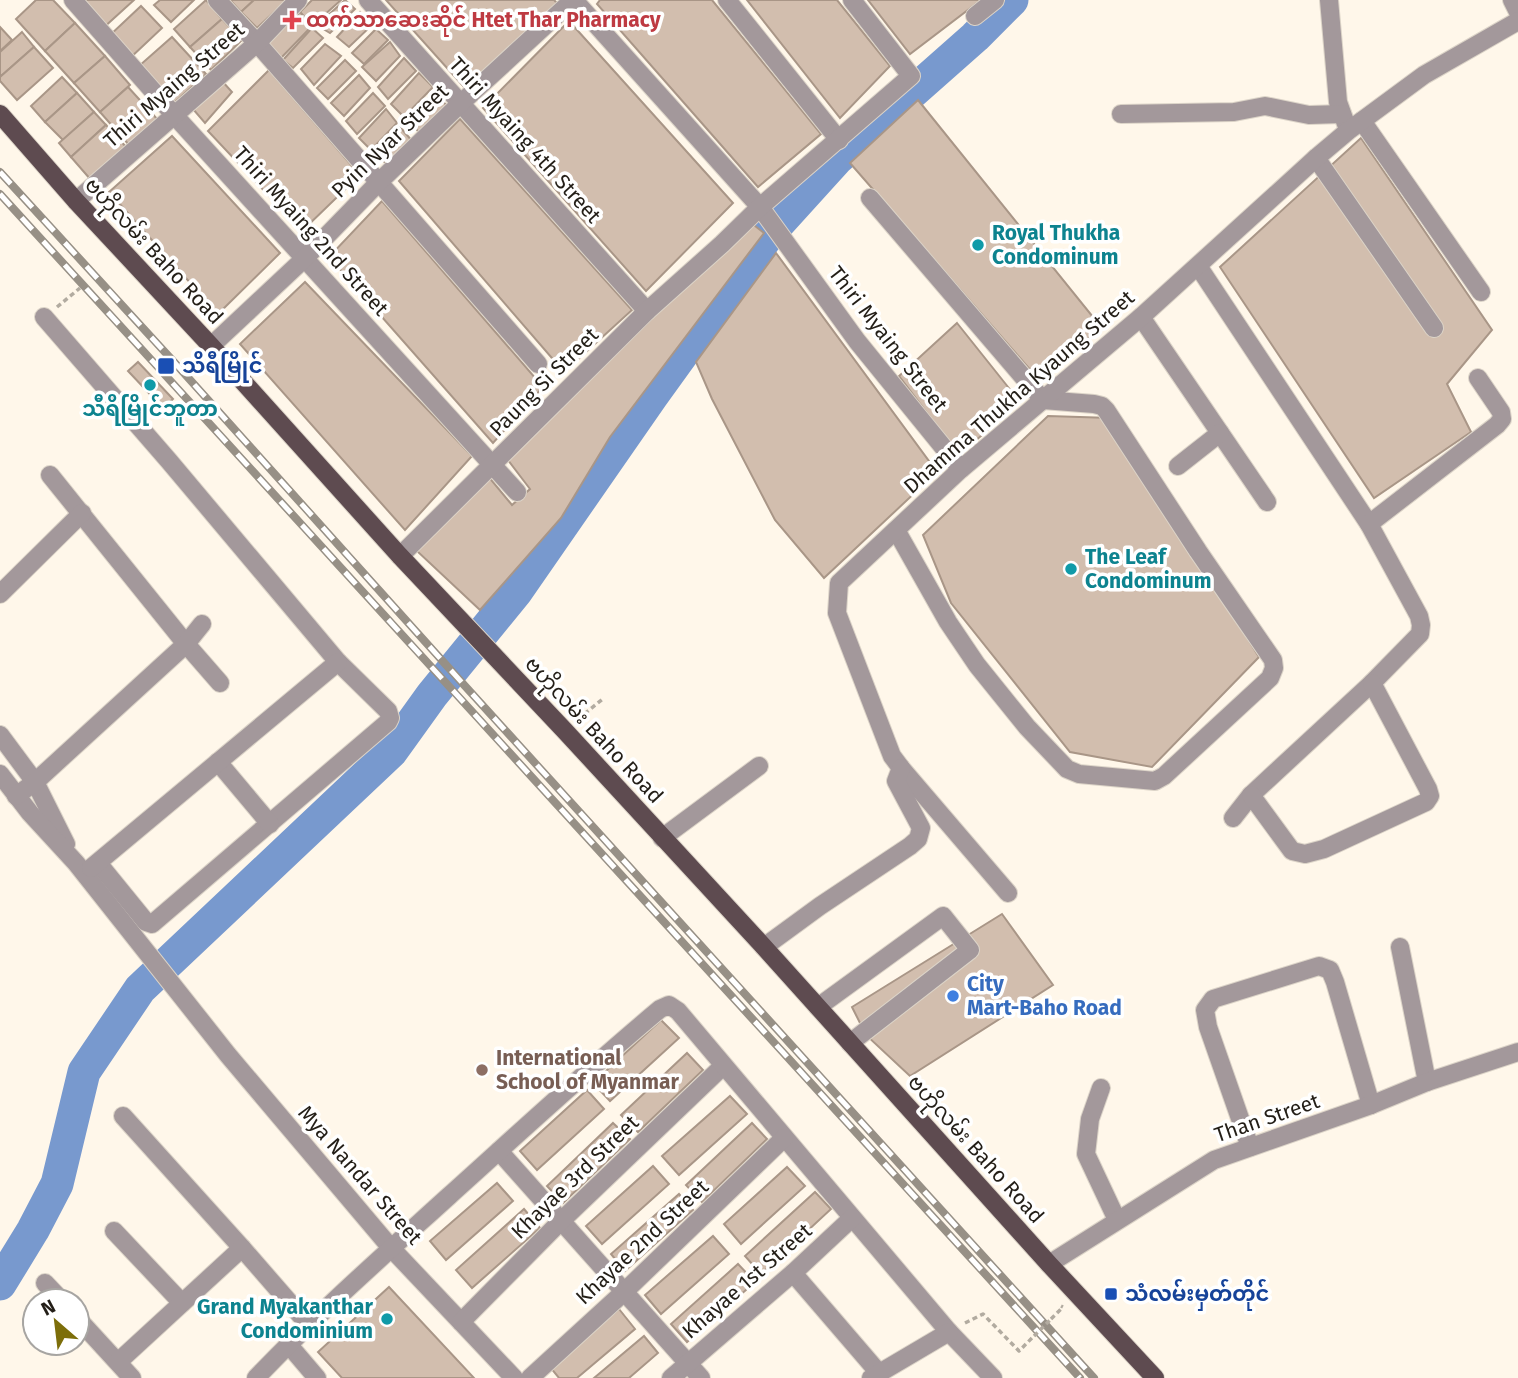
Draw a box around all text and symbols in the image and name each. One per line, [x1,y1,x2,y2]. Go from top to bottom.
place label: ထက်သာဆေးဆိုင် Htet Thar Pharmacy [306,4,661,37]
marker: ထက်သာဆေးဆိုင် Htet Thar Pharmacy [284,12,300,28]
street label: Thiri Myaing Street [98,16,250,153]
street label: Thiri Myaing 4th Street [443,52,607,229]
street label: Pyin Nyar Street [326,78,454,203]
street label: Thiri Myaing 2nd Street [228,141,394,321]
street label: ဗဟိုလမ်း Baho Road [76,170,231,333]
place label: Royal Thukha Condominum [992,220,1120,270]
marker: Royal Thukha Condominum [970,237,986,253]
street label: Thiri Myaing Street [823,261,953,418]
street label: Dhamma Thukha Kyaung Street [898,284,1140,499]
street label: Paung Si Street [484,322,604,442]
place label: သိရီမြိုင် [182,350,263,383]
marker: သိရီမြိုင် [156,356,176,376]
marker: သီရိမြိုင်ဘူတာ [142,377,158,393]
place label: သီရိမြိုင်ဘူတာ [82,393,218,426]
place label: The Leaf Condominum [1085,544,1211,594]
marker: The Leaf Condominum [1063,561,1079,577]
street label: ဗဟိုလမ်း Baho Road [516,649,671,812]
place label: City Mart-Baho Road [967,971,1122,1021]
marker: City Mart-Baho Road [945,988,961,1004]
place label: International School of Myanmar [496,1045,679,1095]
marker: International School of Myanmar [474,1062,490,1078]
street label: ဗဟိုလမ်း Baho Road [899,1067,1052,1231]
street label: Than Street [1211,1088,1323,1148]
street label: Mya Nandar Street [292,1100,428,1250]
street label: Khayae 3rd Street [506,1109,644,1244]
street label: Khayae 2nd Street [570,1174,714,1310]
street label: Khayae 1st Street [677,1217,817,1344]
place label: သံလမ်းမှတ်တိုင် [1125,1278,1269,1311]
marker: သံလမ်းမှတ်တိုင် [1103,1286,1119,1302]
north arrow [21,1287,91,1357]
text: N [37,1294,59,1321]
place label: Grand Myakanthar Condominium [197,1294,374,1344]
marker: Grand Myakanthar Condominium [379,1311,395,1327]

